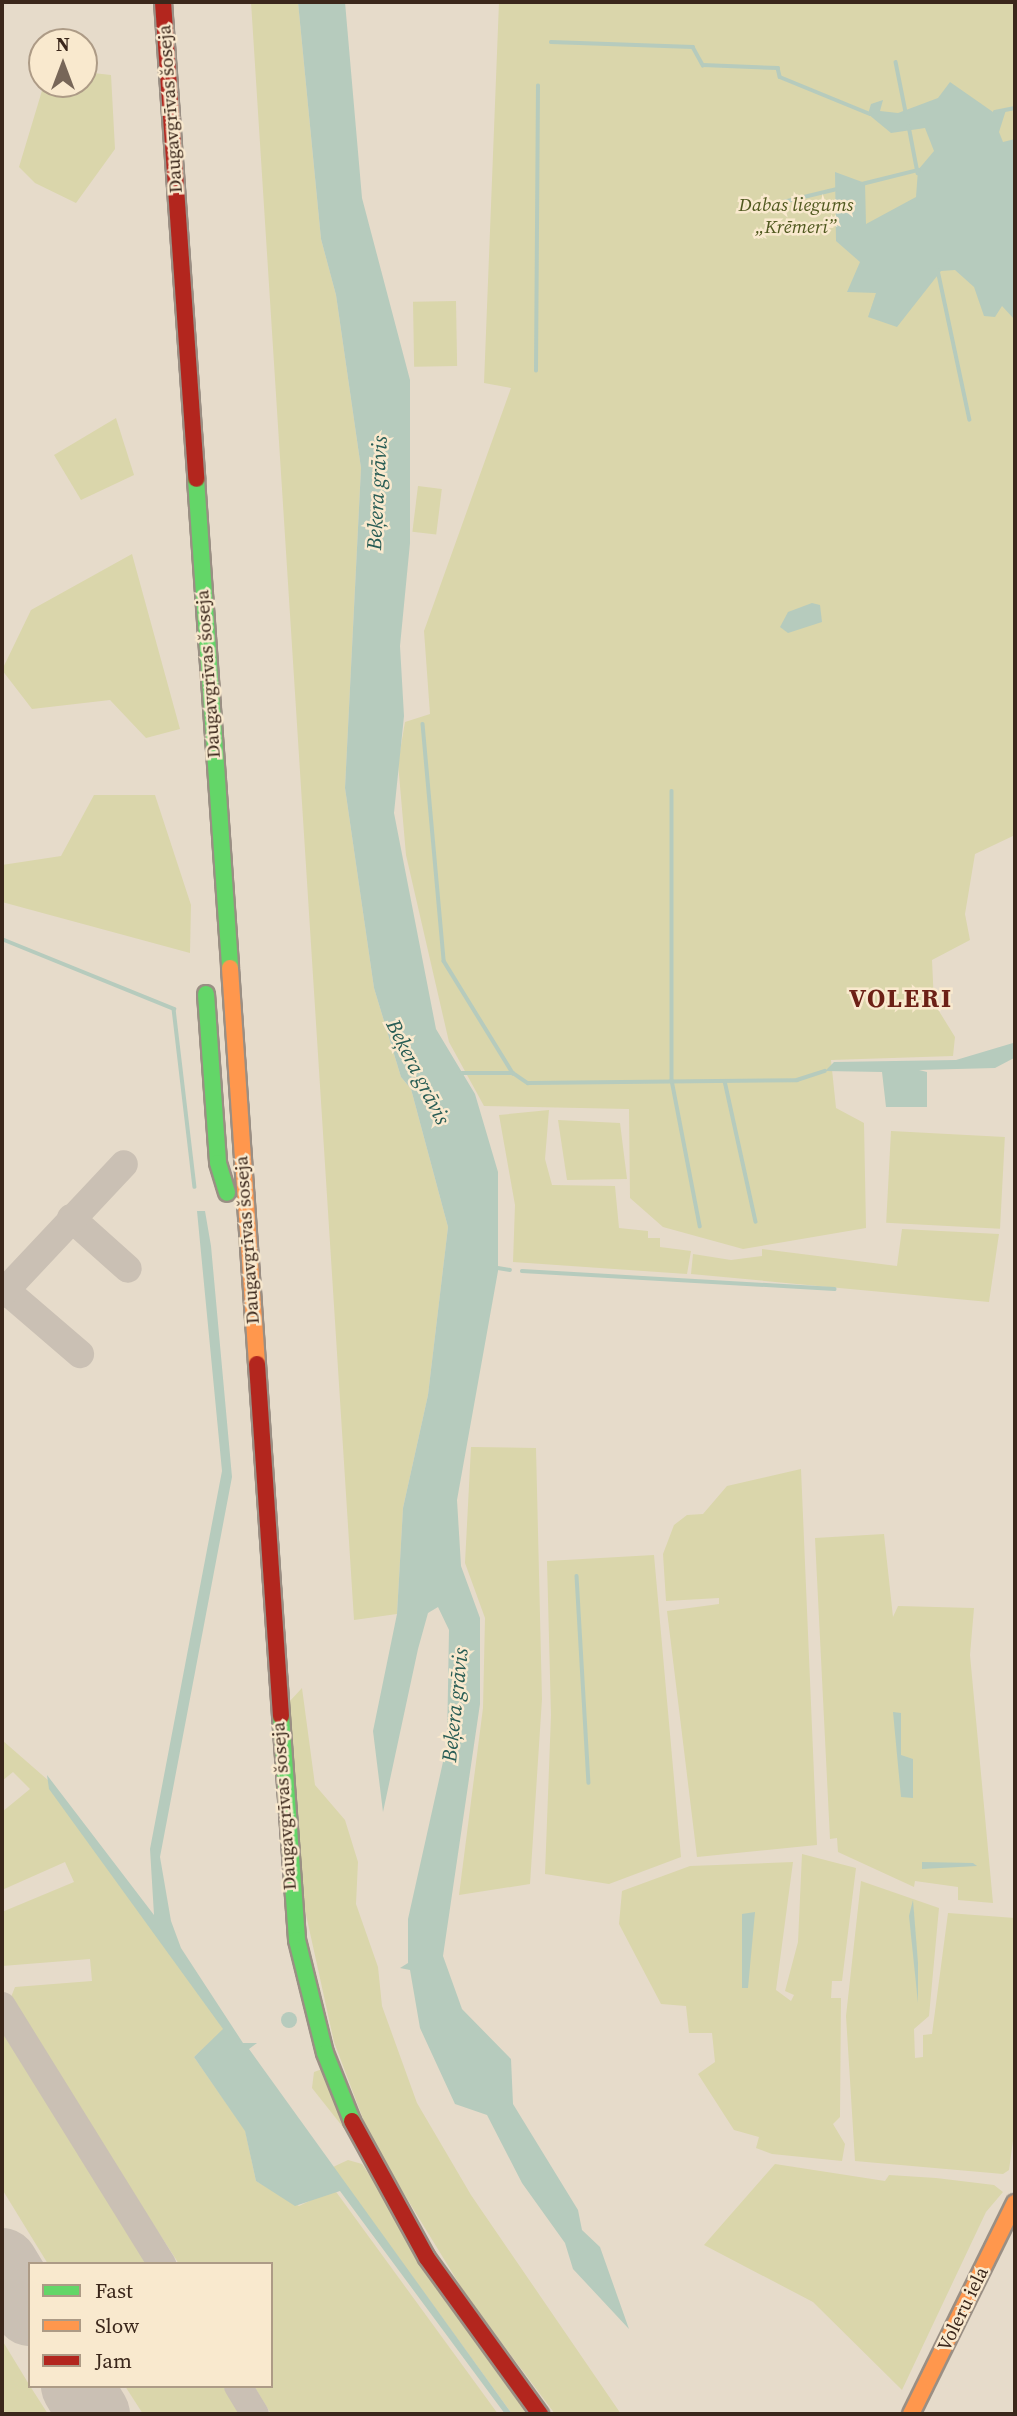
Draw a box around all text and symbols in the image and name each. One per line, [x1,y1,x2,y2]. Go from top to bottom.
street label: Daugavgrīvas šoseja [153,24,187,194]
north arrow [28,28,98,98]
text: N [56,31,70,57]
park label: Dabas liegums „Krēmeri” [739,194,853,238]
water label: Beķera grāvis [361,435,393,551]
street label: Daugavgrīvas šoseja [191,589,225,759]
district label: VOLERI [850,983,952,1015]
water label: Beķera grāvis [381,1015,455,1129]
street label: Daugavgrīvas šoseja [230,1155,264,1325]
water label: Beķera grāvis [436,1647,474,1763]
street label: Daugavgrīvas šoseja [267,1721,301,1891]
legend [28,2262,273,2388]
street label: Voleru iela [933,2263,993,2355]
text: Fast [95,2276,133,2305]
text: Slow [95,2311,139,2340]
text: Jam [95,2346,132,2375]

